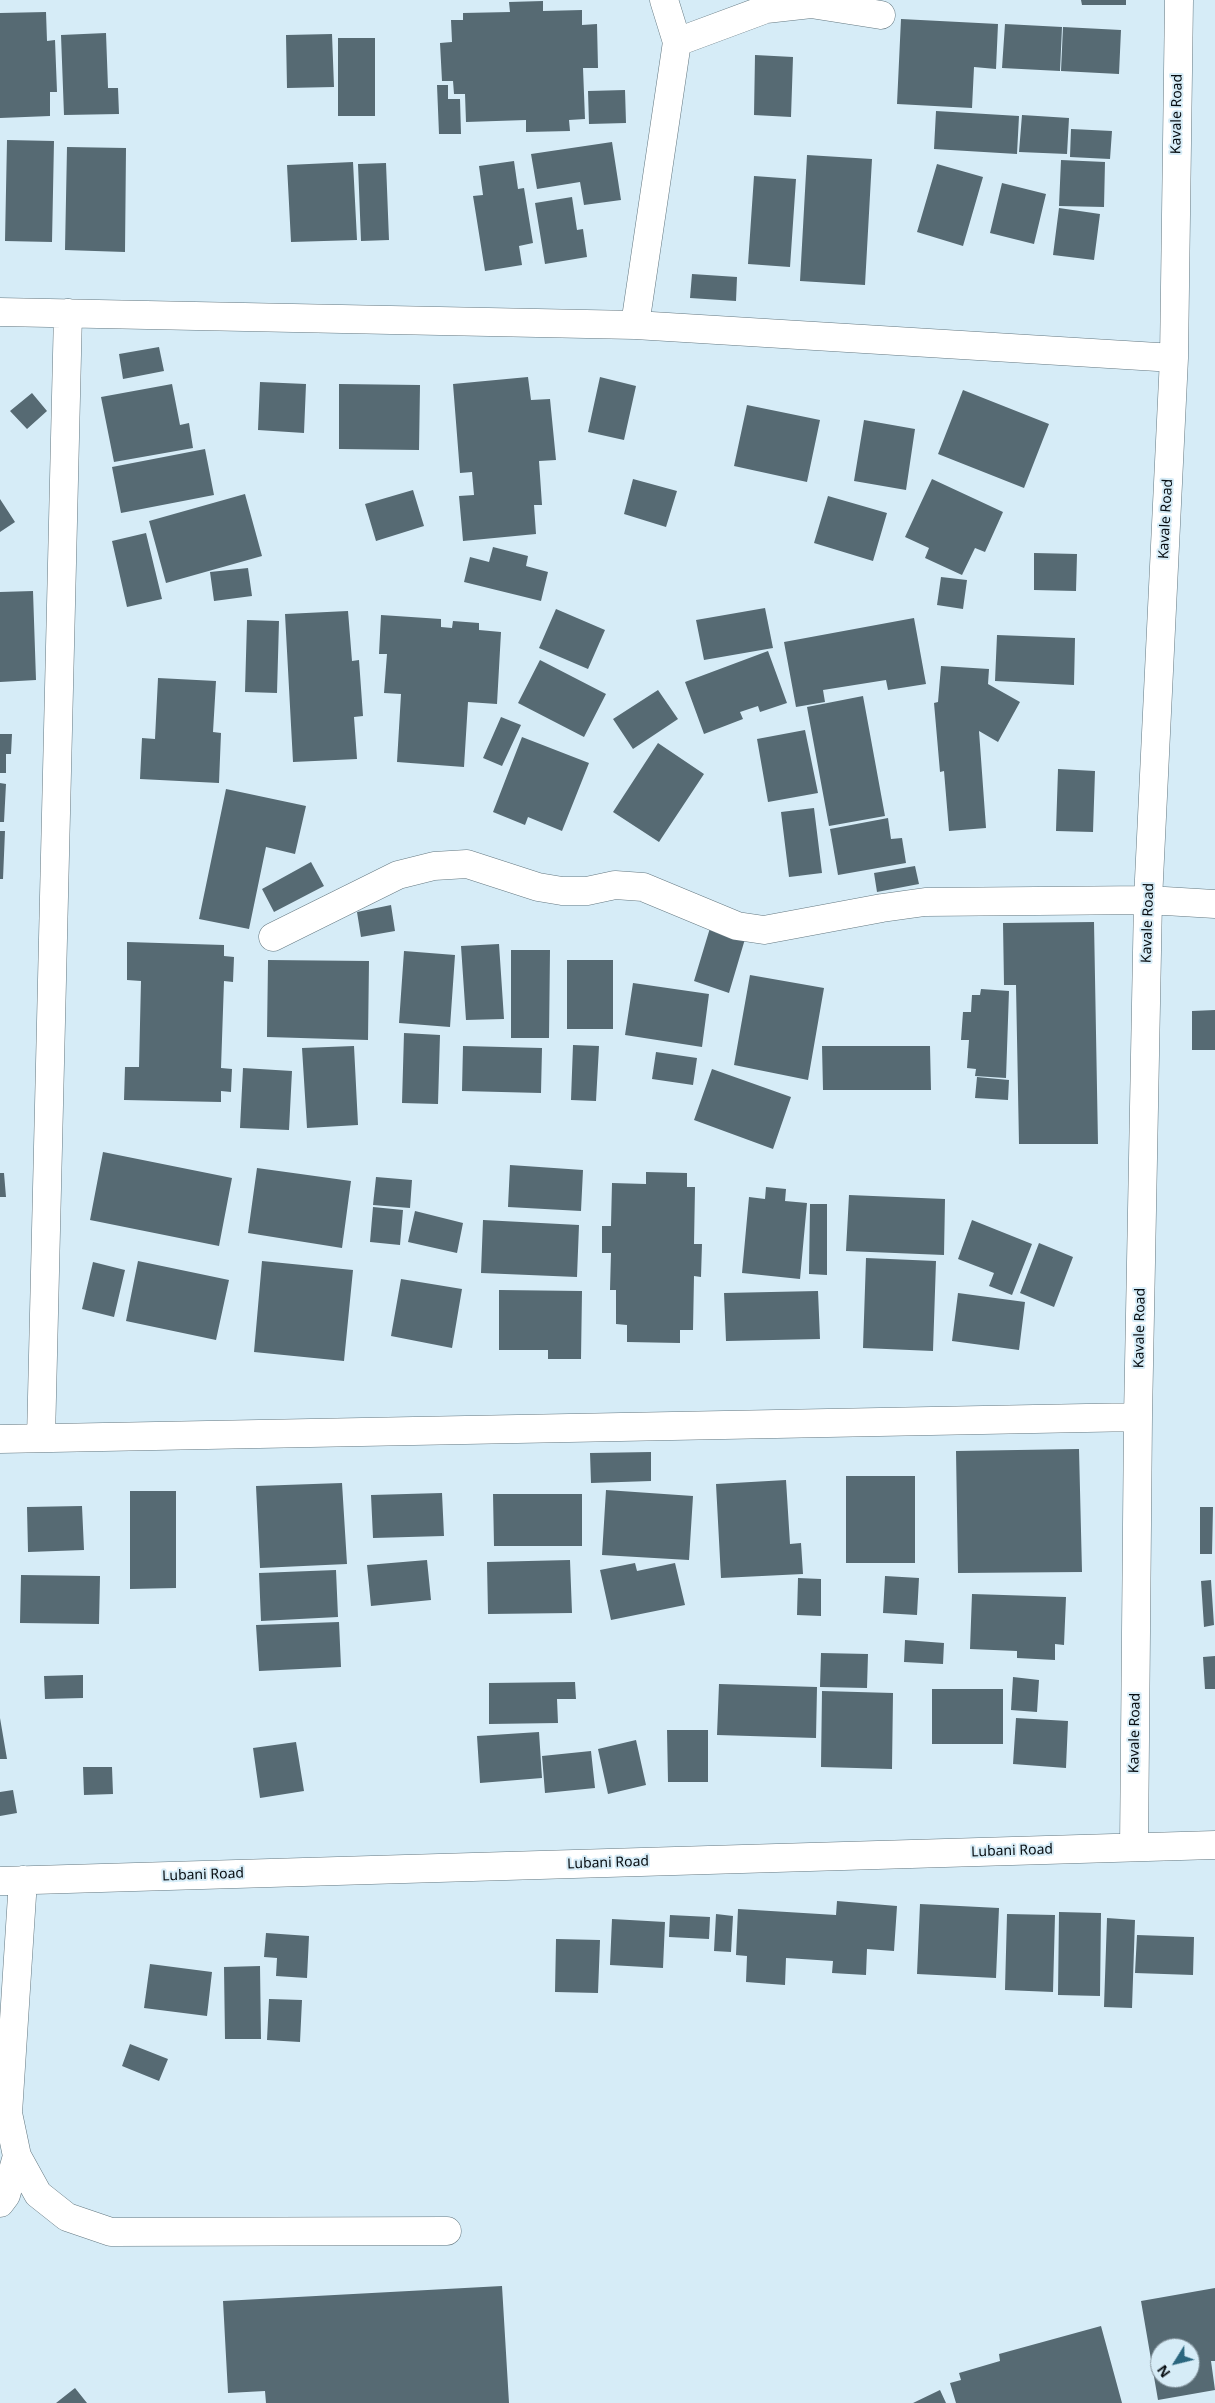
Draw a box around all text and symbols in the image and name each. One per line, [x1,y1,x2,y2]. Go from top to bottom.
street label: Kavale Road [1168,74,1186,154]
street label: Kavale Road [1156,478,1176,560]
street label: Kavale Road [1138,883,1158,963]
street label: Kavale Road [1131,1288,1149,1368]
street label: Kavale Road [1126,1693,1144,1773]
street label: Lubani Road [971,1841,1053,1861]
street label: Lubani Road [567,1853,649,1873]
street label: Lubani Road [162,1865,244,1885]
north arrow [1150,2338,1200,2388]
text: N [1152,2361,1174,2382]

